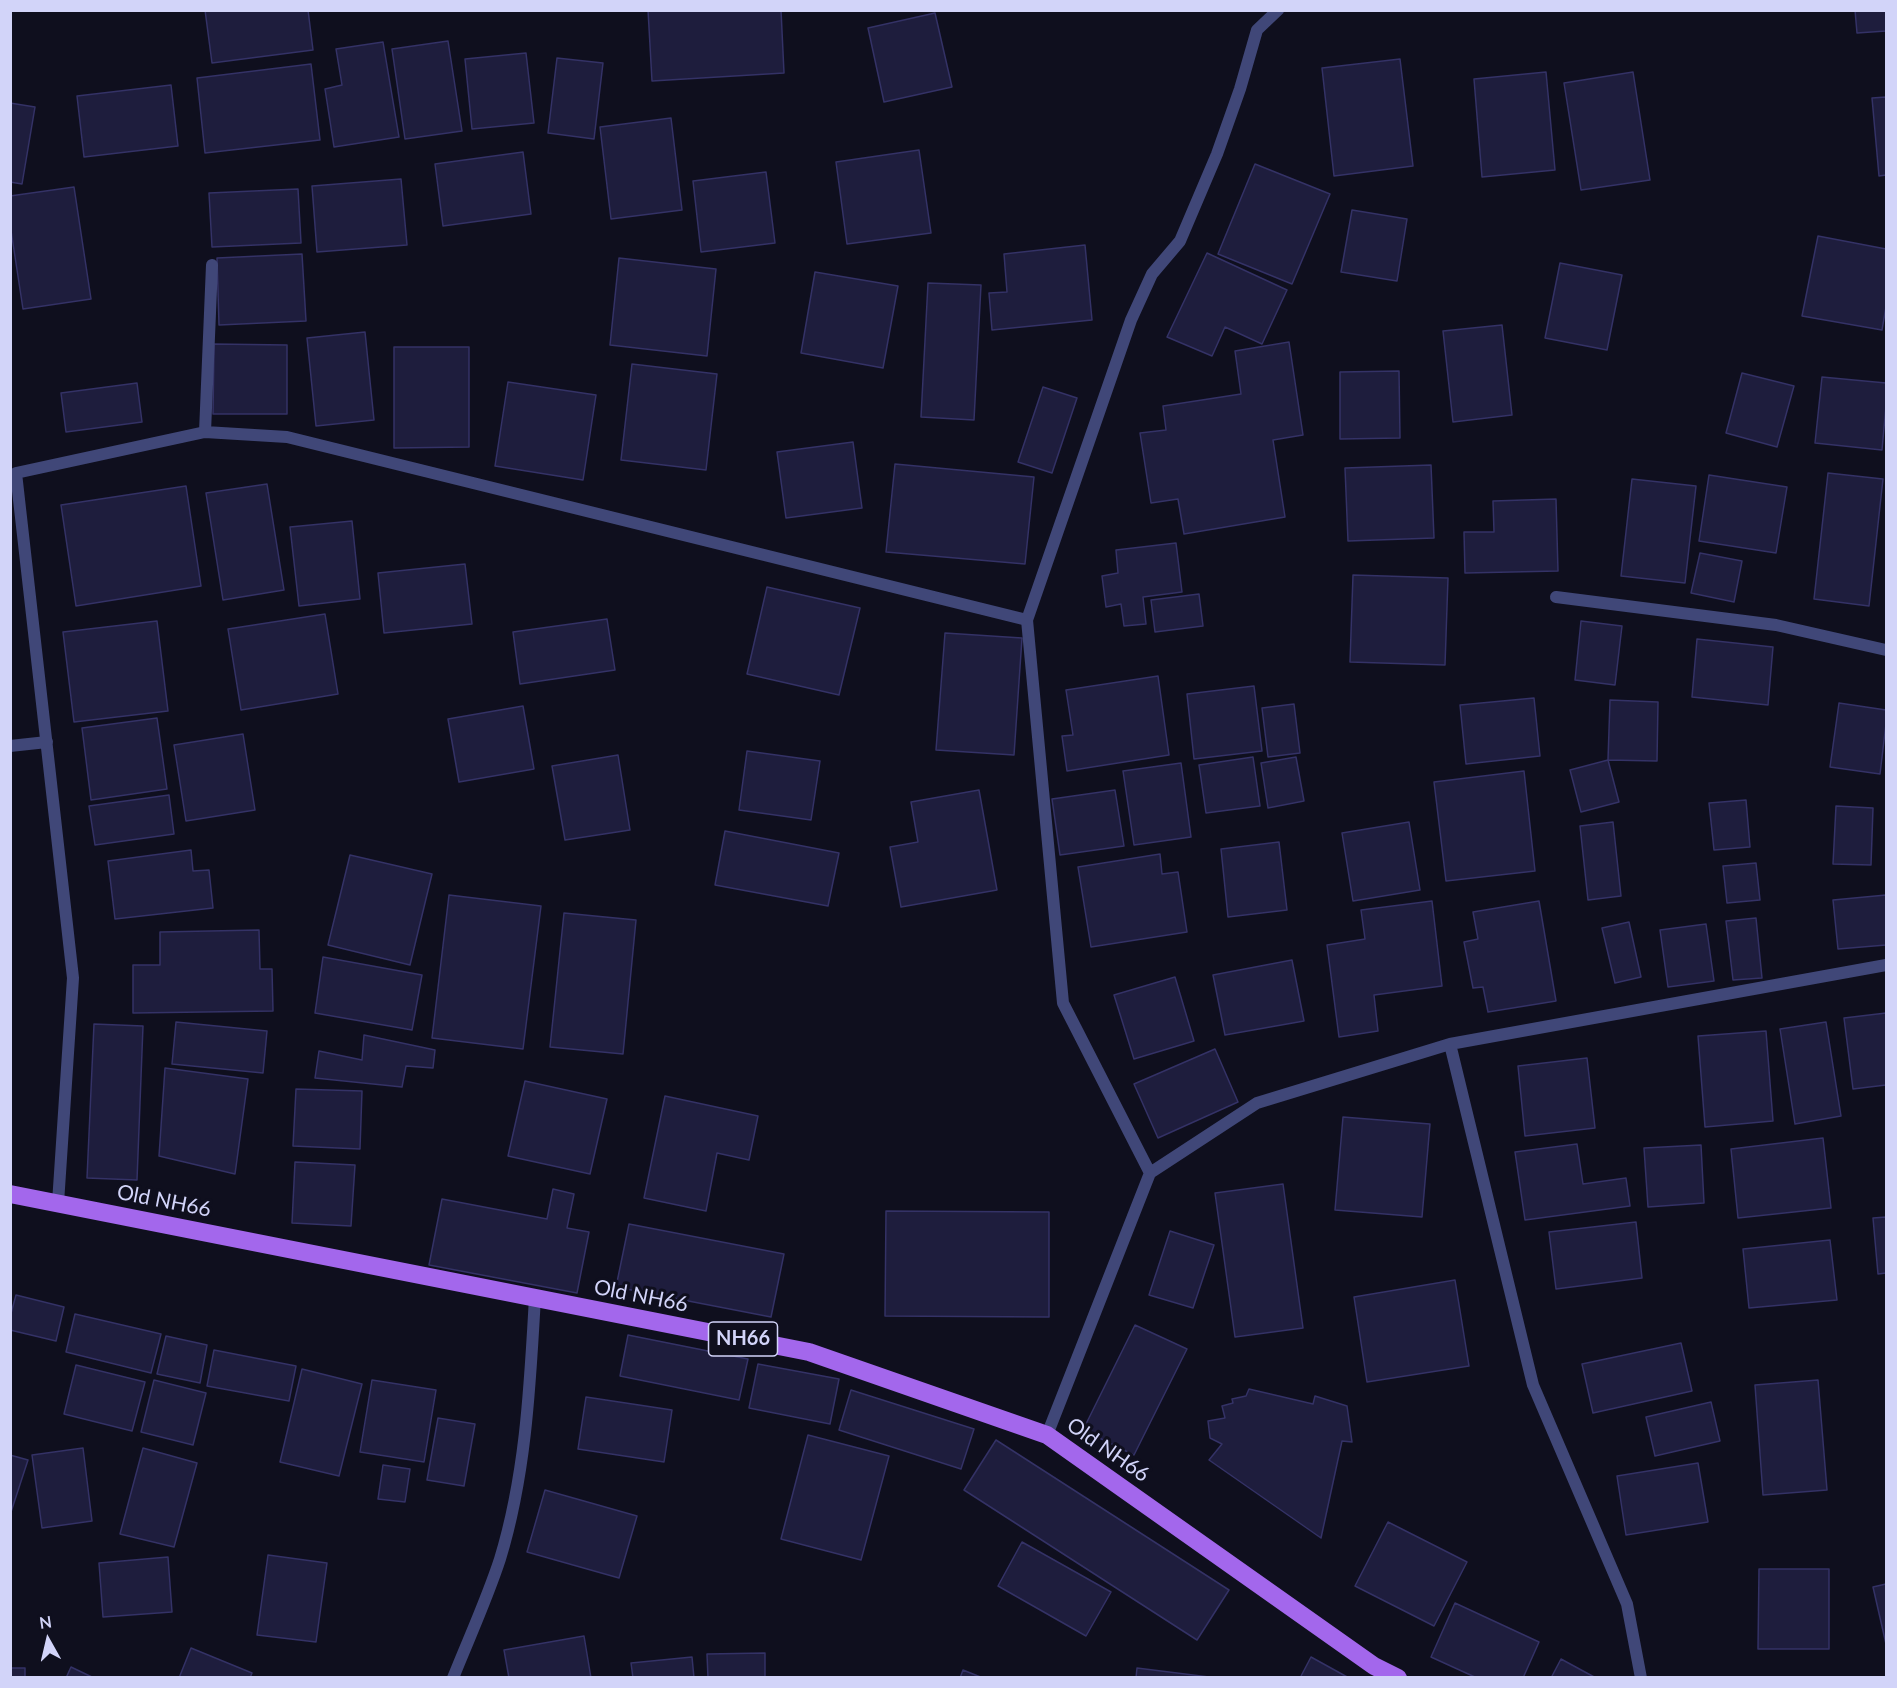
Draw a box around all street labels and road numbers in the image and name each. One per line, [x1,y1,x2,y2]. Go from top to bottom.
street label: Old NH66 [115,1180,213,1222]
street label: Old NH66 [592,1275,690,1317]
road number: NH66 [708,1322,777,1356]
street label: Old NH66 [1062,1412,1154,1488]

